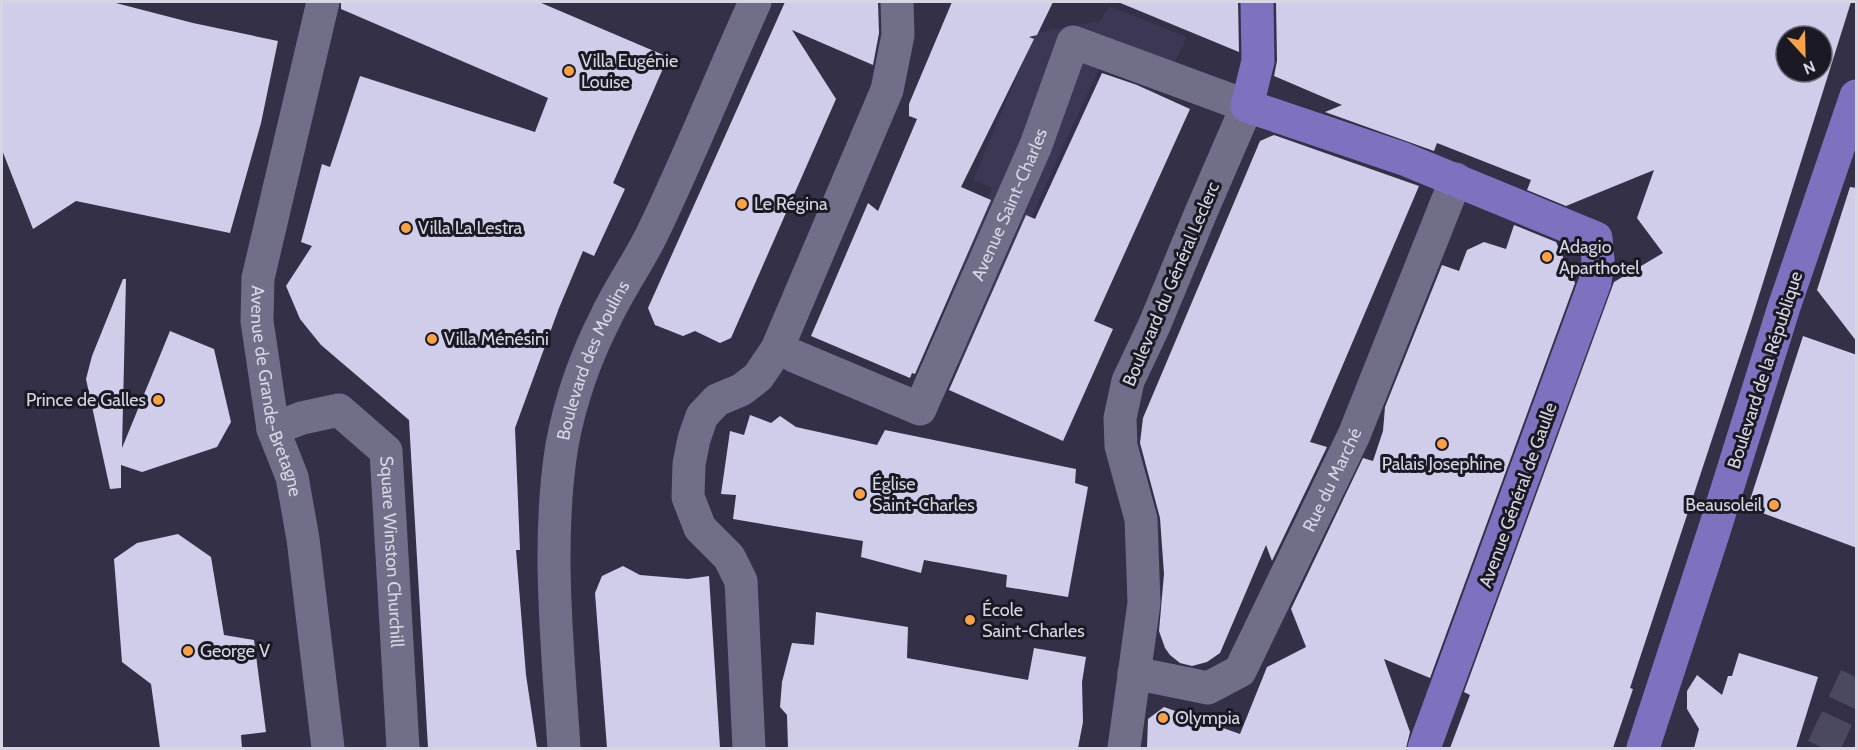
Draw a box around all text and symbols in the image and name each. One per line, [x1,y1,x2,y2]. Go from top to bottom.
north arrow [1774,24,1834,84]
place label: Villa Eugénie Louise [581,50,678,93]
text: N [1801,57,1818,78]
marker: Villa Eugénie Louise [562,64,576,78]
street label: Avenue Saint-Charles [967,125,1052,284]
street label: Boulevard du Général Leclerc [1118,178,1224,390]
place label: Le Régina [754,193,828,215]
marker: Le Régina [735,197,749,211]
place label: Villa La Lestra [418,217,523,239]
marker: Villa La Lestra [399,221,413,235]
place label: Adagio Aparthotel [1559,236,1640,279]
marker: Adagio Aparthotel [1540,250,1554,264]
street label: Boulevard de la République [1723,268,1807,472]
street label: Boulevard des Moulins [552,276,634,442]
street label: Avenue de Grande-Bretagne [246,285,306,498]
place label: Villa Ménésini [444,328,549,350]
marker: Villa Ménésini [425,332,439,346]
place label: Prince de Galles [26,389,146,411]
marker: Prince de Galles [151,393,165,407]
street label: Avenue Général de Gaulle [1474,400,1562,590]
street label: Rue du Marché [1298,425,1367,535]
marker: Palais Josephine [1435,437,1449,451]
place label: Palais Josephine [1382,453,1502,475]
street label: Square Winston Churchill [375,455,408,649]
place label: Église Saint-Charles [872,473,975,516]
marker: Église Saint-Charles [853,487,867,501]
place label: Beausoleil [1685,494,1763,516]
marker: Beausoleil [1767,498,1781,512]
place label: École Saint-Charles [982,599,1085,642]
marker: École Saint-Charles [963,613,977,627]
place label: George V [200,640,270,662]
marker: George V [181,644,195,658]
place label: Olympia [1175,707,1241,729]
marker: Olympia [1156,711,1170,725]

